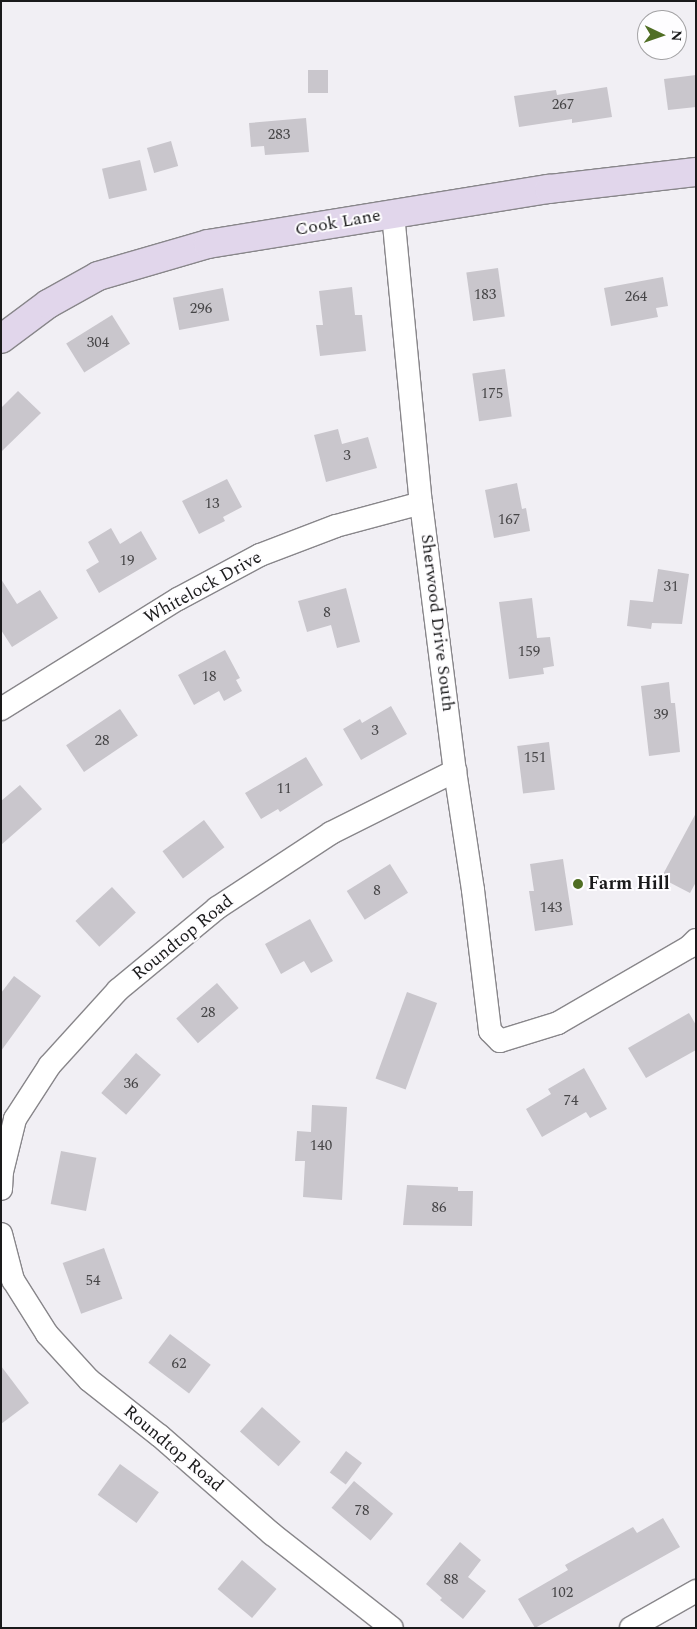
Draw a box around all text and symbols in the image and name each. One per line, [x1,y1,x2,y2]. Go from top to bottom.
north arrow [637,10,687,60]
text: N [666,29,687,42]
house number: 267 [552,96,574,114]
house number: 283 [268,126,290,144]
street label: Cook Lane [294,205,382,241]
house number: 183 [474,286,496,304]
house number: 264 [625,288,647,306]
house number: 296 [190,300,212,318]
house number: 304 [87,334,109,352]
house number: 175 [481,385,503,403]
house number: 3 [343,447,351,465]
house number: 13 [205,495,219,513]
house number: 167 [498,511,520,529]
street label: Sherwood Drive South [415,533,459,713]
street label: Whitelock Drive [140,547,266,629]
house number: 19 [120,552,134,570]
house number: 31 [664,578,678,596]
house number: 8 [323,604,331,622]
house number: 159 [518,643,540,661]
house number: 18 [202,668,216,686]
house number: 39 [654,706,668,724]
house number: 3 [371,722,379,740]
house number: 28 [95,732,109,750]
house number: 151 [524,749,546,767]
house number: 11 [277,780,291,798]
place label: Farm Hill [588,873,670,895]
marker: Farm Hill [572,878,584,890]
house number: 8 [373,882,381,900]
street label: Roundtop Road [128,891,238,985]
house number: 143 [540,899,562,917]
house number: 28 [201,1004,215,1022]
house number: 36 [124,1075,138,1093]
house number: 74 [564,1092,578,1110]
house number: 140 [310,1137,332,1155]
house number: 86 [432,1199,446,1217]
house number: 54 [86,1272,100,1290]
house number: 62 [172,1355,186,1373]
street label: Roundtop Road [119,1401,227,1497]
house number: 78 [355,1502,369,1520]
house number: 88 [444,1571,458,1589]
house number: 102 [551,1584,573,1602]

